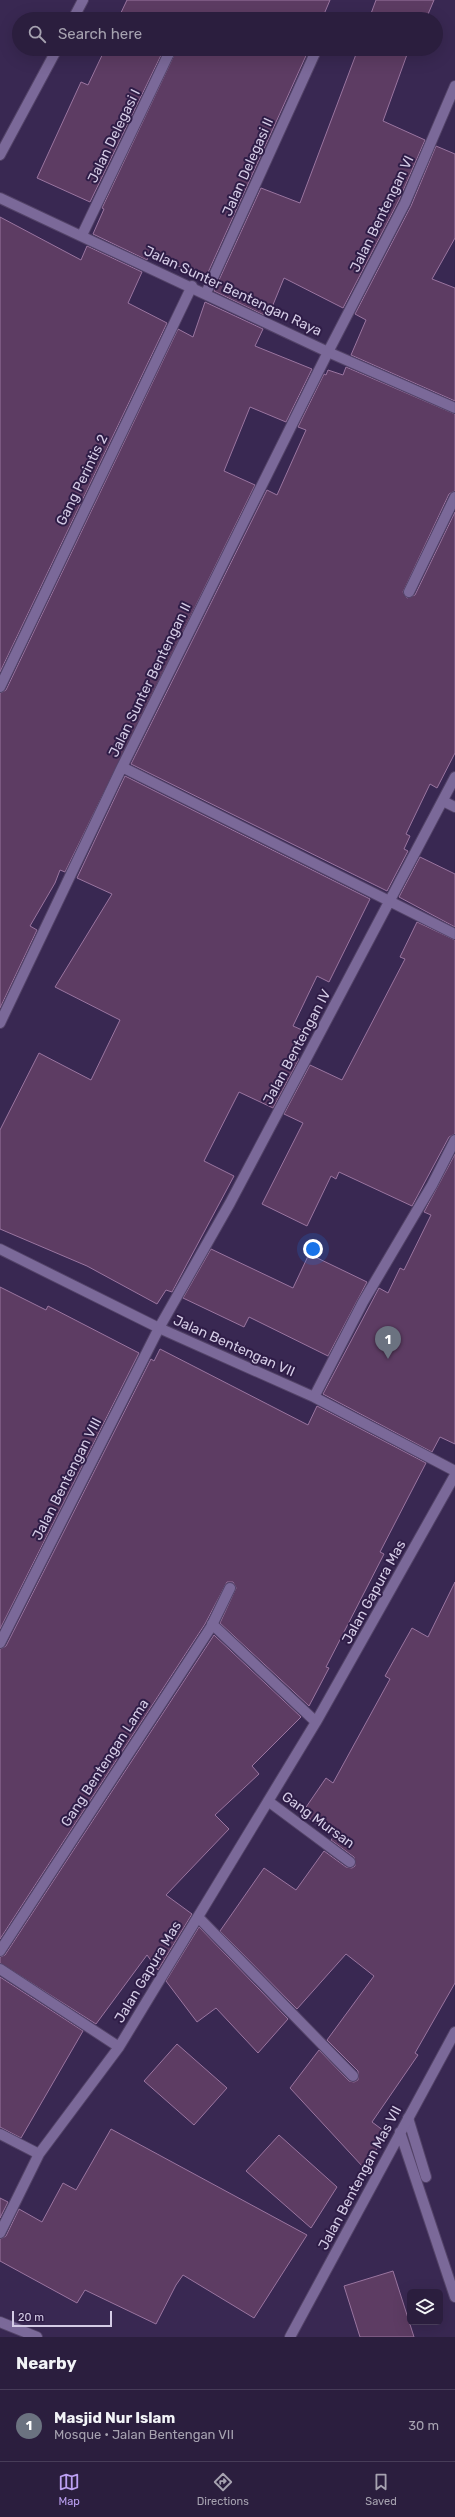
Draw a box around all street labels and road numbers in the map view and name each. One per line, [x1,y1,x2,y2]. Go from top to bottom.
street label: Jalan Delegasi I [84,86,144,186]
street label: Jalan Delegasi II [219,115,277,219]
street label: Jalan Bentengan VI [346,153,418,275]
street label: Jalan Sunter Bentengan Raya [141,242,325,340]
street label: Gang Perintis 2 [53,432,111,528]
street label: Jalan Sunter Bentengan II [105,600,195,760]
street label: Jalan Bentengan IV [259,987,335,1107]
street label: Jalan Bentengan VII [171,1312,297,1380]
street label: Jalan Bentengan VIII [29,1415,105,1543]
street label: Jalan Gapura Mas [338,1537,410,1647]
street label: Gang Bentengan Lama [57,1696,153,1830]
street label: Gang Mursan [278,1788,358,1852]
street label: Jalan Gapura Mas [111,1918,185,2026]
street label: Jalan Bentengan Mas VII [315,2103,405,2253]

